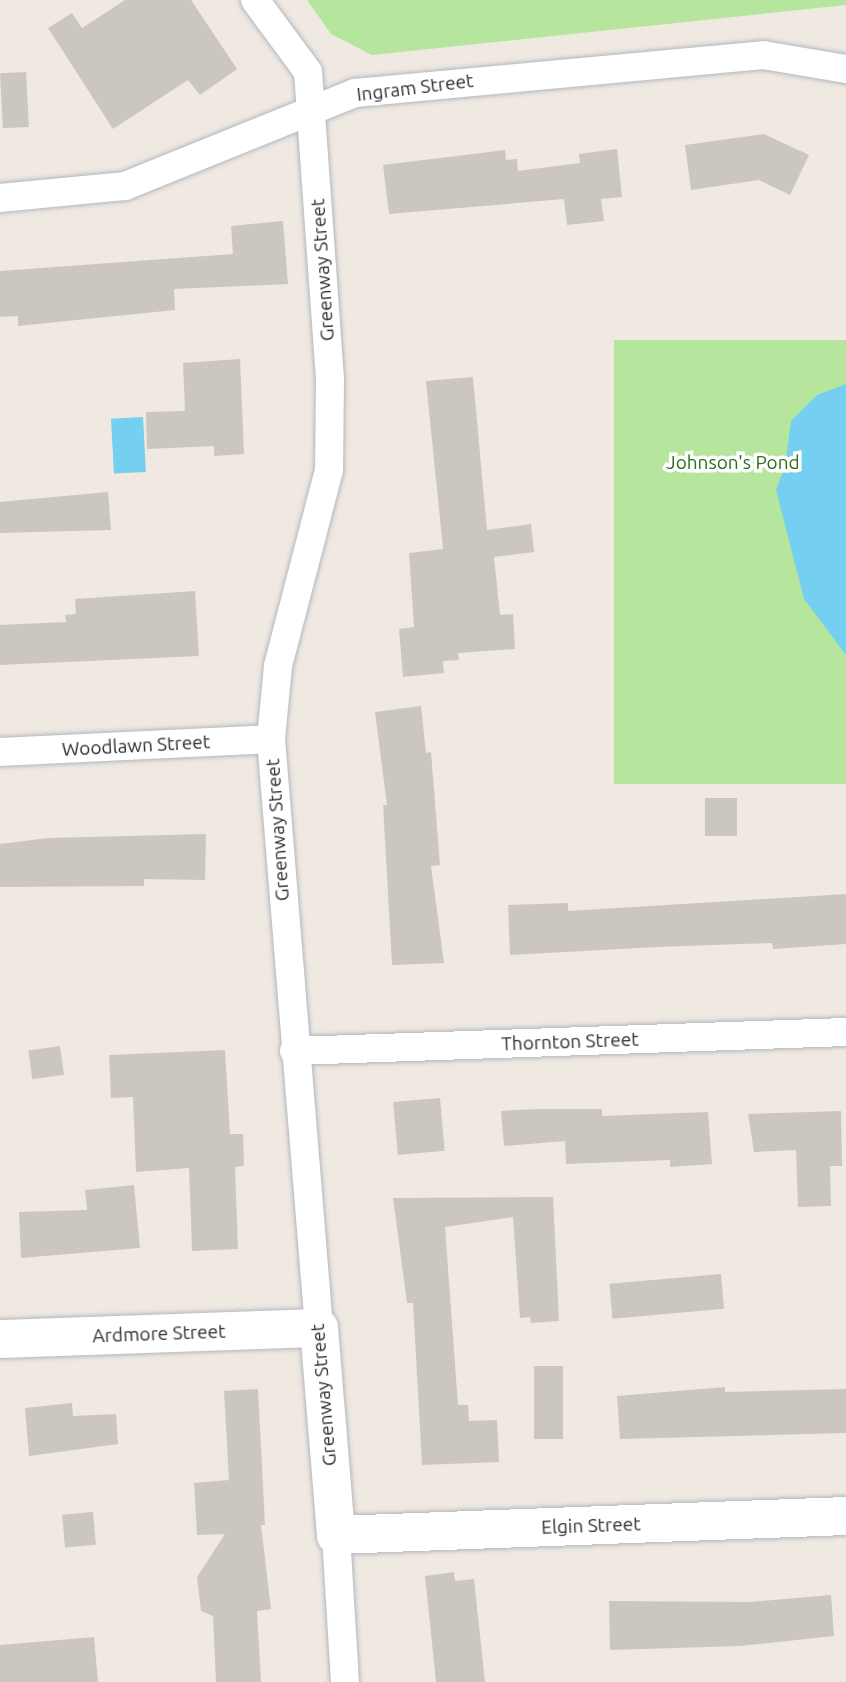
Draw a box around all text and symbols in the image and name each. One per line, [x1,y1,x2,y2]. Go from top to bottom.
street label: Ingram Street [355,70,475,106]
street label: Greenway Street [307,198,339,342]
park label: Johnson's Pond [666,452,800,474]
street label: Woodlawn Street [61,731,211,761]
street label: Greenway Street [262,758,294,902]
street label: Thornton Street [501,1028,639,1056]
street label: Ardmore Street [92,1320,226,1348]
street label: Greenway Street [306,1323,342,1467]
street label: Elgin Street [541,1513,641,1539]

